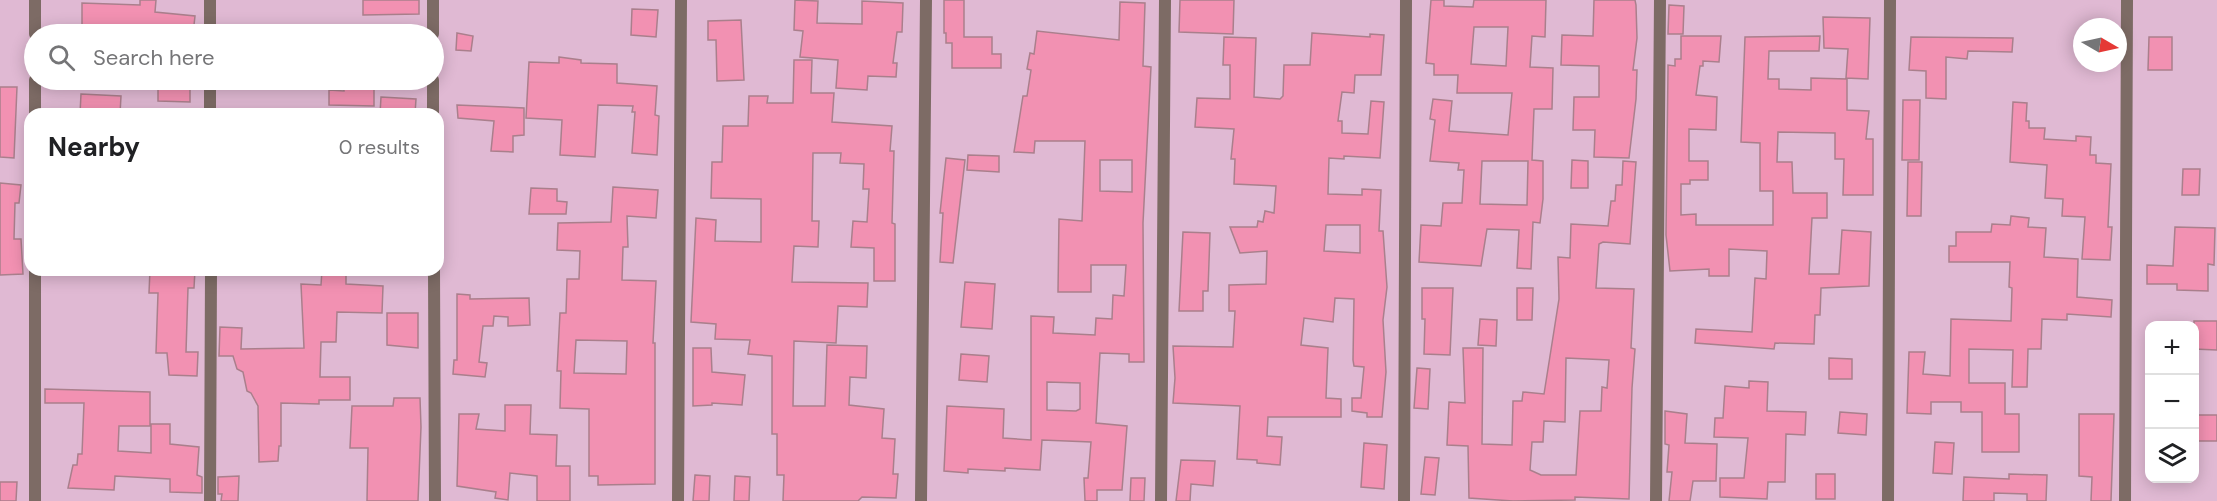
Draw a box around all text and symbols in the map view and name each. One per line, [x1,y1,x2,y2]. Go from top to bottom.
north arrow [2073,18,2127,72]
search box [24,24,444,90]
icon: search [45,41,78,74]
text: Search here [93,43,214,72]
text: Nearby [48,130,140,164]
text: 0 results [339,134,420,160]
map controls [2145,321,2199,483]
button: + [2145,321,2199,375]
button: − [2145,375,2199,429]
button: layers [2145,429,2199,483]

